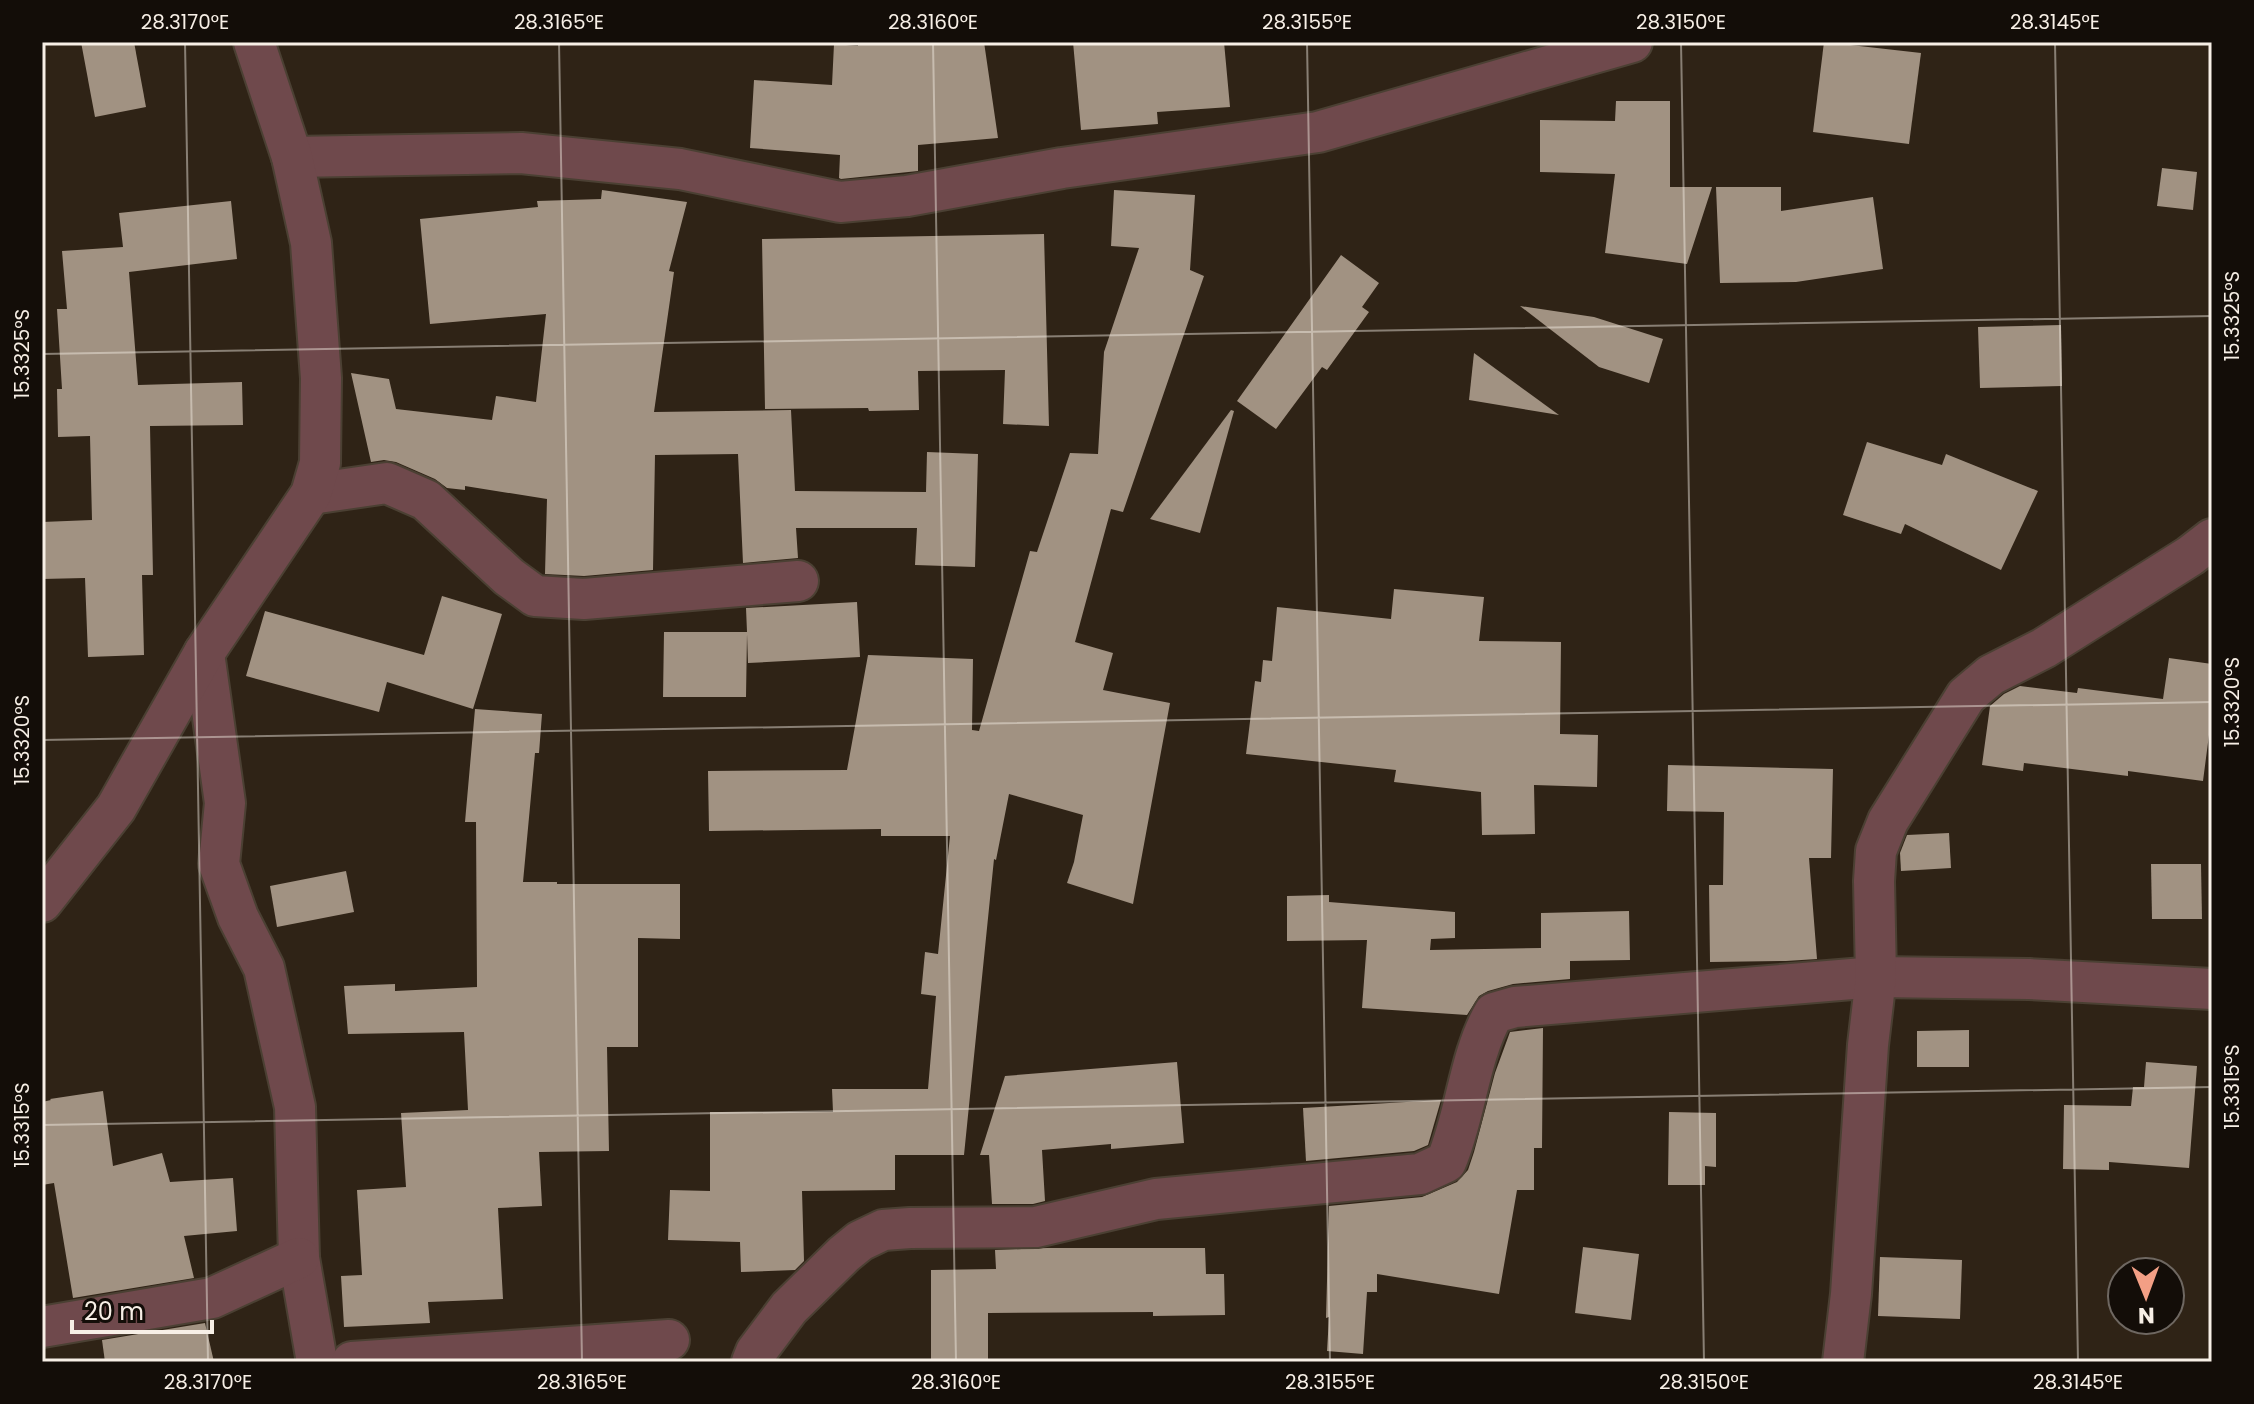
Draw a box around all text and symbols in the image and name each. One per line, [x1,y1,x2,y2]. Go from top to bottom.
text: 28.3170°E [141,8,229,36]
text: 28.3165°E [514,8,604,36]
text: 28.3160°E [888,8,978,36]
text: 28.3155°E [1262,8,1352,36]
text: 28.3150°E [1636,8,1726,36]
text: 28.3145°E [2010,8,2100,36]
text: 15.3325°S [2218,271,2246,361]
text: 15.3325°S [8,309,36,399]
text: 15.3320°S [2218,657,2246,747]
text: 15.3320°S [8,695,36,785]
text: 15.3315°S [2218,1044,2246,1130]
text: 15.3315°S [8,1082,36,1168]
north arrow [2106,1256,2186,1336]
scale bar [72,1284,212,1334]
text: 20 m [84,1295,144,1328]
text: N [2138,1300,2155,1331]
text: 28.3170°E [164,1368,252,1396]
text: 28.3165°E [537,1368,627,1396]
text: 28.3160°E [911,1368,1001,1396]
text: 28.3155°E [1285,1368,1375,1396]
text: 28.3150°E [1659,1368,1749,1396]
text: 28.3145°E [2033,1368,2123,1396]

